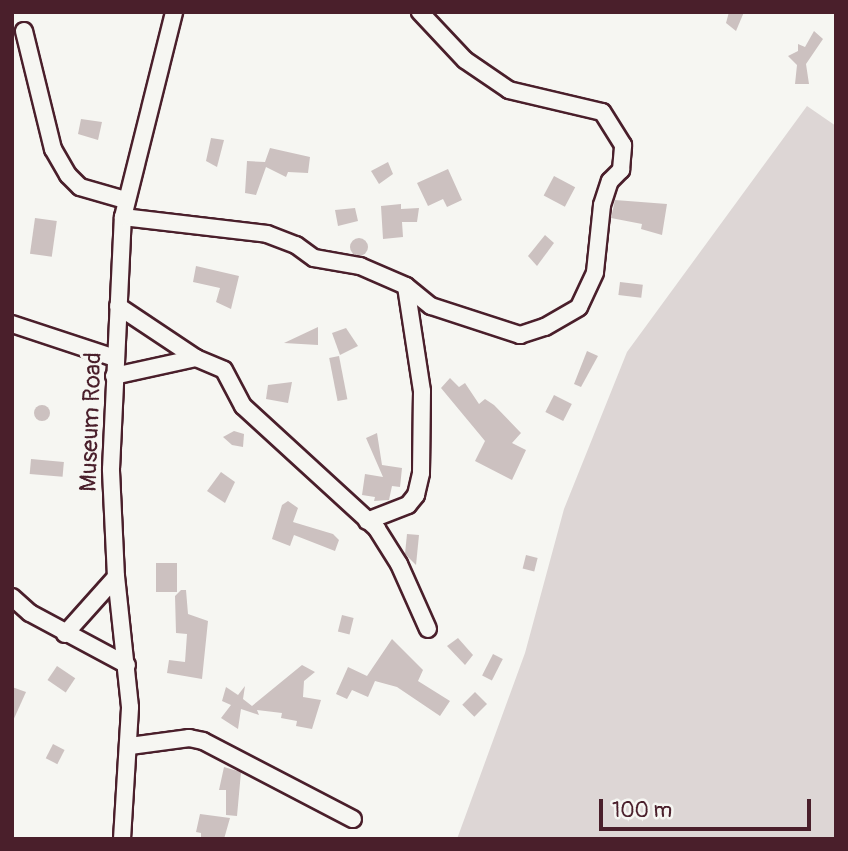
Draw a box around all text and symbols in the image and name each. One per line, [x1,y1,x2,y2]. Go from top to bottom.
street label: Museum Road [74,352,108,492]
scale bar [603,784,815,828]
text: 100 m [612,797,672,824]

